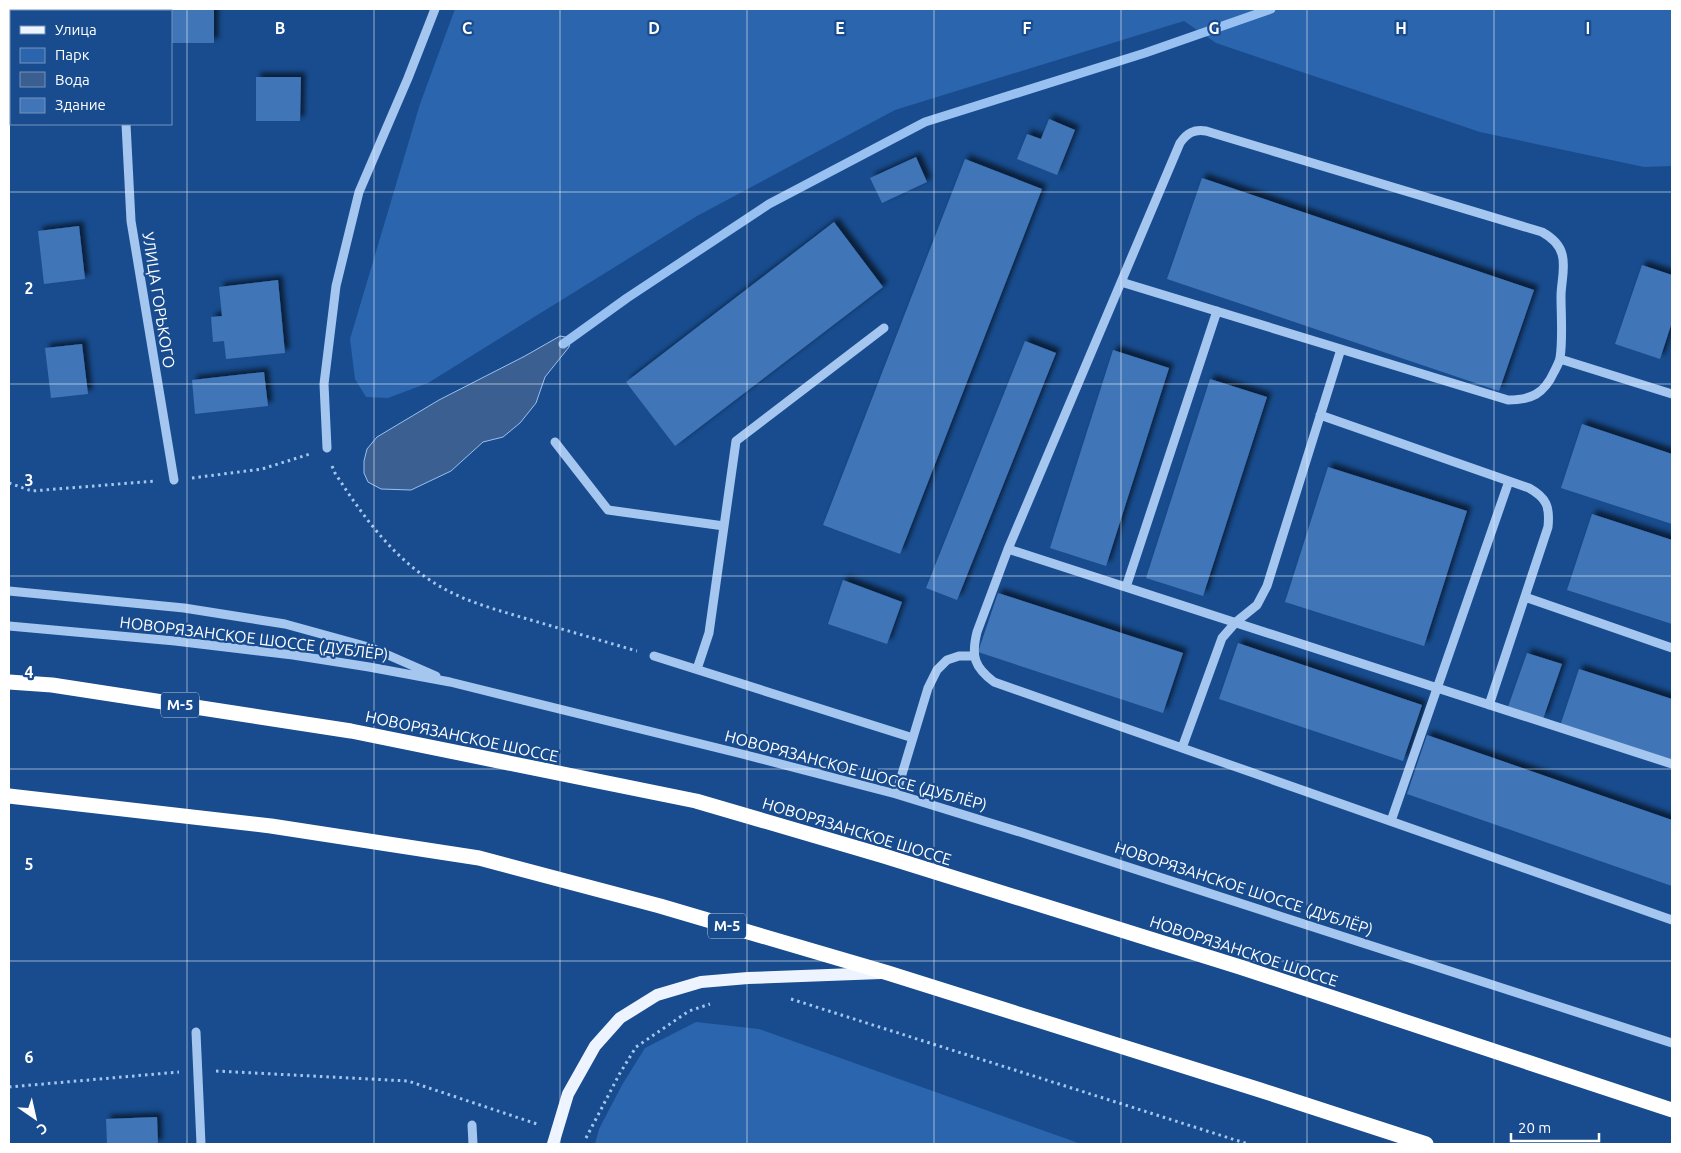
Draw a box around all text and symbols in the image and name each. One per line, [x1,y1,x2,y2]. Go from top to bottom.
legend [10,10,172,125]
text: B [275,19,285,37]
text: C [462,19,472,37]
text: D [648,19,660,37]
text: E [835,19,845,37]
text: F [1023,19,1032,37]
text: G [1208,19,1220,37]
text: H [1395,19,1407,37]
text: I [1586,19,1590,37]
text: Улица [55,21,97,38]
text: Парк [55,46,90,63]
text: Вода [55,71,90,88]
text: Здание [55,96,106,113]
street label: УЛИЦА ГОРЬКОГО [139,231,179,369]
text: 2 [24,279,34,297]
text: 3 [24,471,34,489]
street label: НОВОРЯЗАНСКОЕ ШОССЕ (ДУБЛЁР) [119,613,389,664]
text: 4 [24,663,34,681]
road number: М-5 [161,692,199,718]
street label: НОВОРЯЗАНСКОЕ ШОССЕ [364,707,560,765]
street label: НОВОРЯЗАНСКОЕ ШОССЕ (ДУБЛЁР) [723,726,989,815]
street label: НОВОРЯЗАНСКОЕ ШОССЕ [760,794,954,868]
street label: НОВОРЯЗАНСКОЕ ШОССЕ (ДУБЛЁР) [1112,838,1375,939]
text: 5 [24,855,34,873]
street label: НОВОРЯЗАНСКОЕ ШОССЕ [1148,912,1340,990]
road number: М-5 [708,914,746,938]
text: 6 [24,1048,34,1066]
north arrow [10,1093,60,1143]
scale bar [1511,1110,1598,1142]
text: 20 m [1518,1119,1551,1136]
text: С [34,1120,50,1138]

